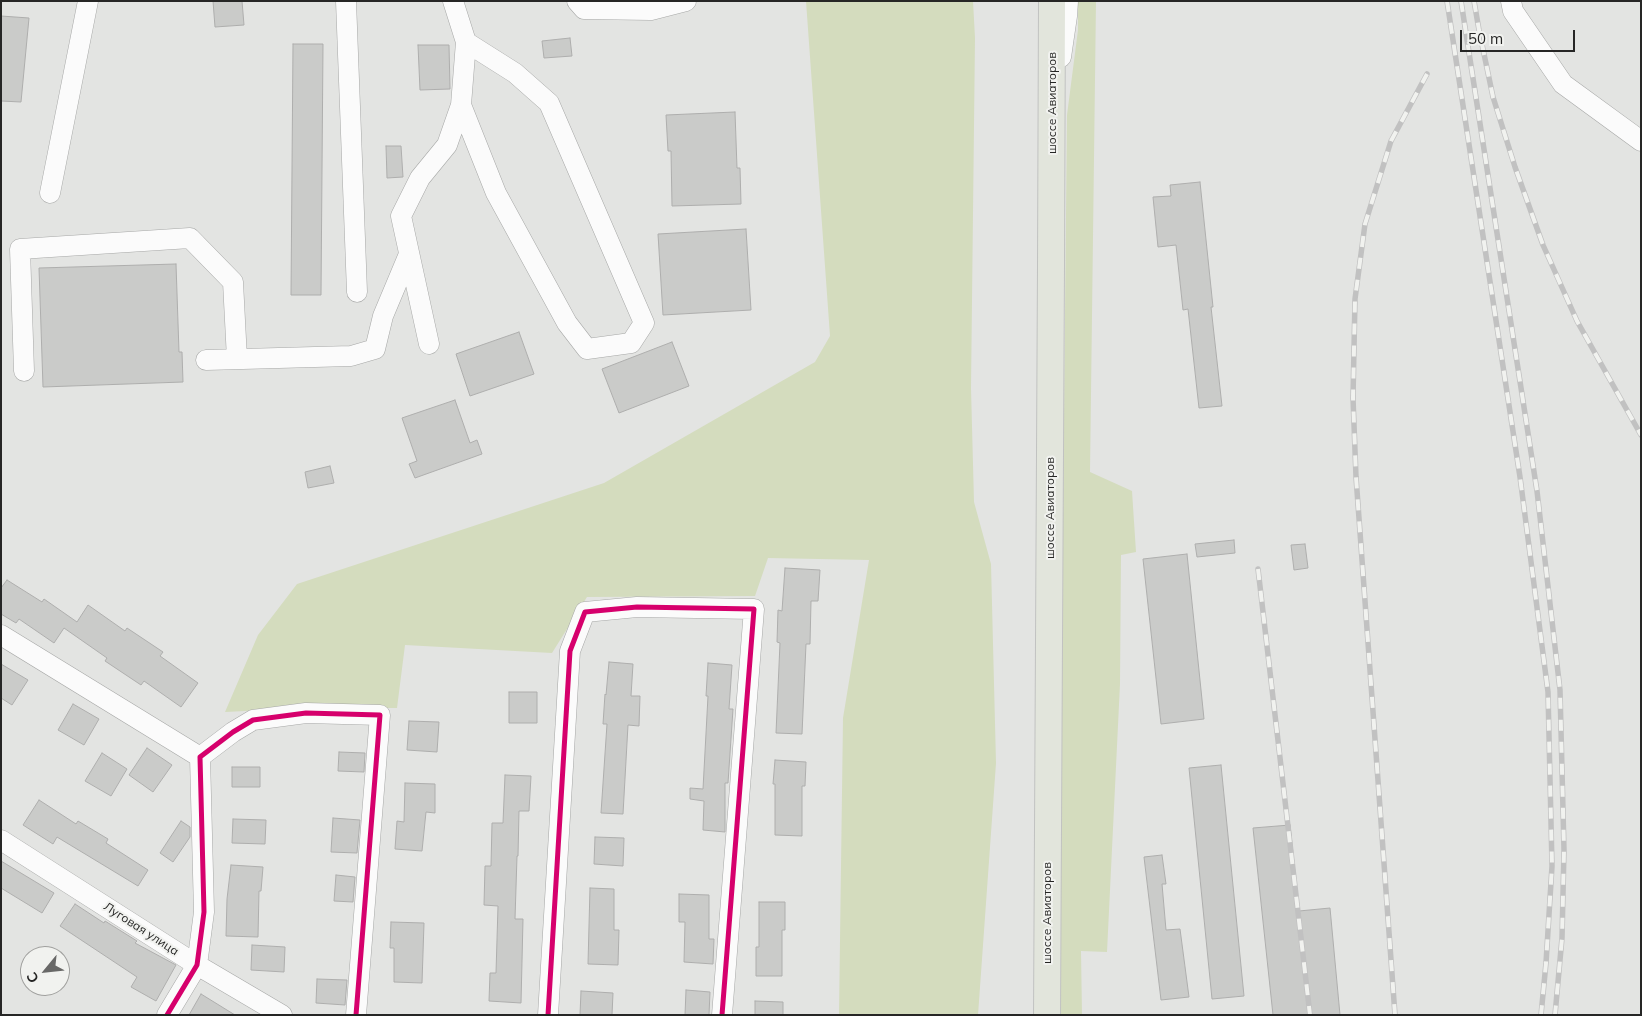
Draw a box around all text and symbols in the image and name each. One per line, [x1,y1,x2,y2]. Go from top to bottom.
scale bar [1462,20,1577,52]
text: 50 m [1468,29,1503,48]
street label: шоссе Авиаторов [1045,52,1059,154]
street label: шоссе Авиаторов [1043,457,1057,559]
street label: шоссе Авиаторов [1040,862,1054,964]
street label: Луговая улица [101,899,181,959]
north arrow [20,946,70,996]
text: С [22,969,43,986]

